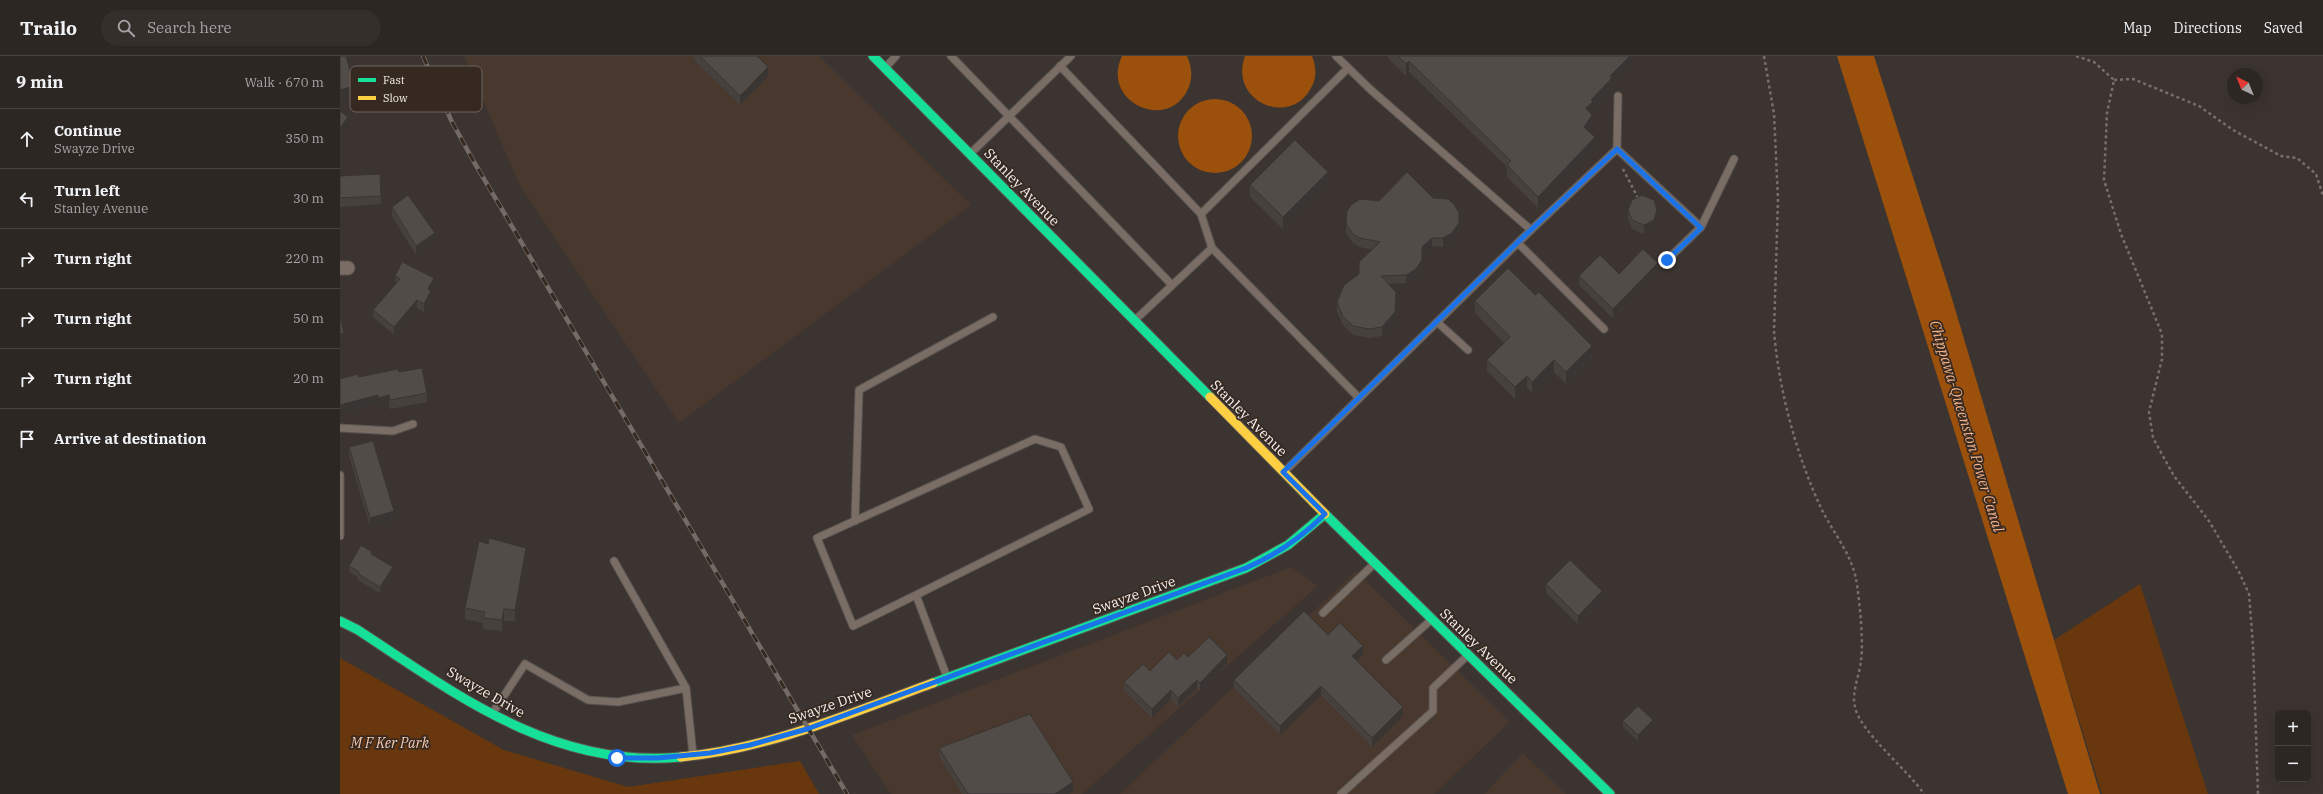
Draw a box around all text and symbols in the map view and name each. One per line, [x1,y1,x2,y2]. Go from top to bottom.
search box [101,10,381,46]
text: Trailo [20,16,77,40]
icon: search [115,17,137,39]
text: Search here [147,18,232,37]
text: Map [2123,19,2152,37]
text: Directions [2174,19,2242,37]
text: Saved [2264,19,2303,37]
legend [350,66,482,112]
north arrow [2227,68,2263,104]
text: 9 min [16,71,64,93]
text: Fast [383,73,405,87]
text: Walk · 670 m [245,74,324,91]
text: Slow [383,91,408,105]
text: Continue [54,121,121,140]
icon: ahead [16,128,38,150]
text: 350 m [285,130,324,147]
text: Swayze Drive [54,140,135,157]
street label: Stanley Avenue [980,144,1064,230]
text: Turn left [54,181,120,200]
icon: left [16,188,38,210]
text: 30 m [293,190,324,207]
text: Stanley Avenue [54,200,148,217]
icon: right [16,248,38,270]
text: Turn right [54,249,132,268]
text: 220 m [285,250,324,267]
route end [1658,251,1676,269]
icon: right [16,308,38,330]
text: Turn right [54,309,132,328]
text: 50 m [293,310,324,327]
water label: Chippawa-Queenston Power Canal [1926,318,2009,535]
icon: right [16,368,38,390]
text: Turn right [54,369,132,388]
text: 20 m [293,370,324,387]
street label: Stanley Avenue [1207,376,1291,460]
icon: arrive [16,428,38,450]
text: Arrive at destination [54,429,206,448]
street label: Swayze Drive [1090,572,1178,618]
street label: Stanley Avenue [1436,604,1522,688]
street label: Swayze Drive [444,662,528,722]
street label: Swayze Drive [786,682,874,728]
map controls [2275,710,2311,782]
button: + [2275,710,2311,746]
park label: M F Ker Park [350,734,430,752]
button: − [2275,746,2311,782]
route start [608,749,626,767]

